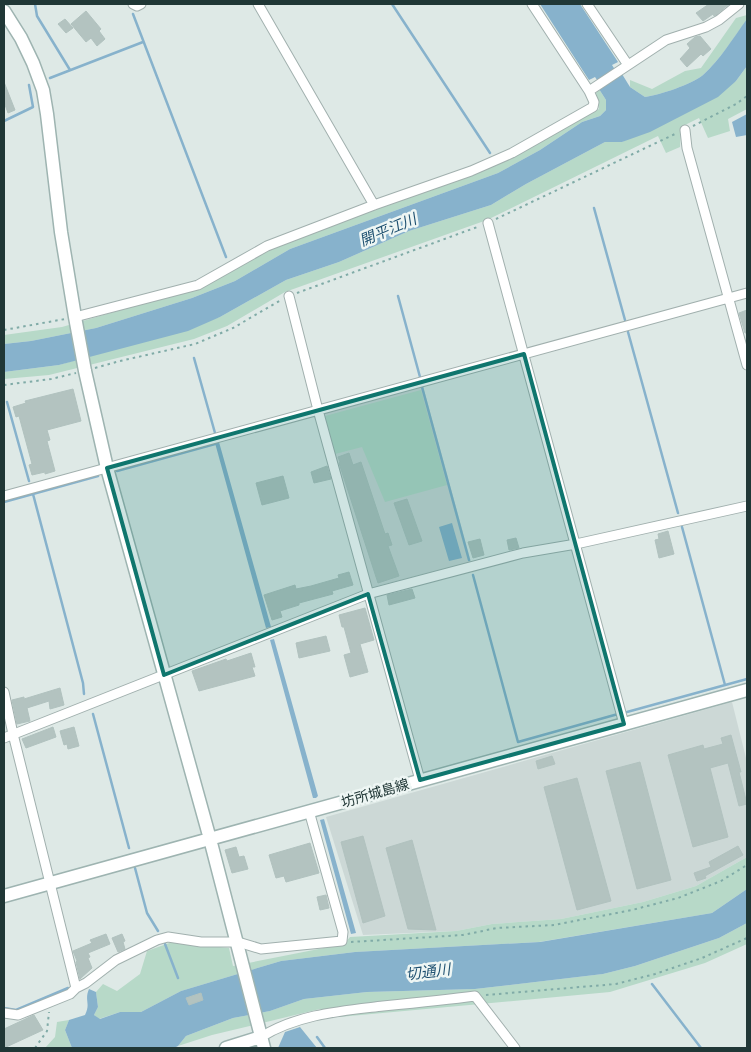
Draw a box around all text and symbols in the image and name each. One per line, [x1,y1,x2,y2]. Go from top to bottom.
water label: 開平江川 [357,209,421,250]
street label: 坊所城島線 [339,776,411,811]
water label: 切通川 [405,960,453,984]

